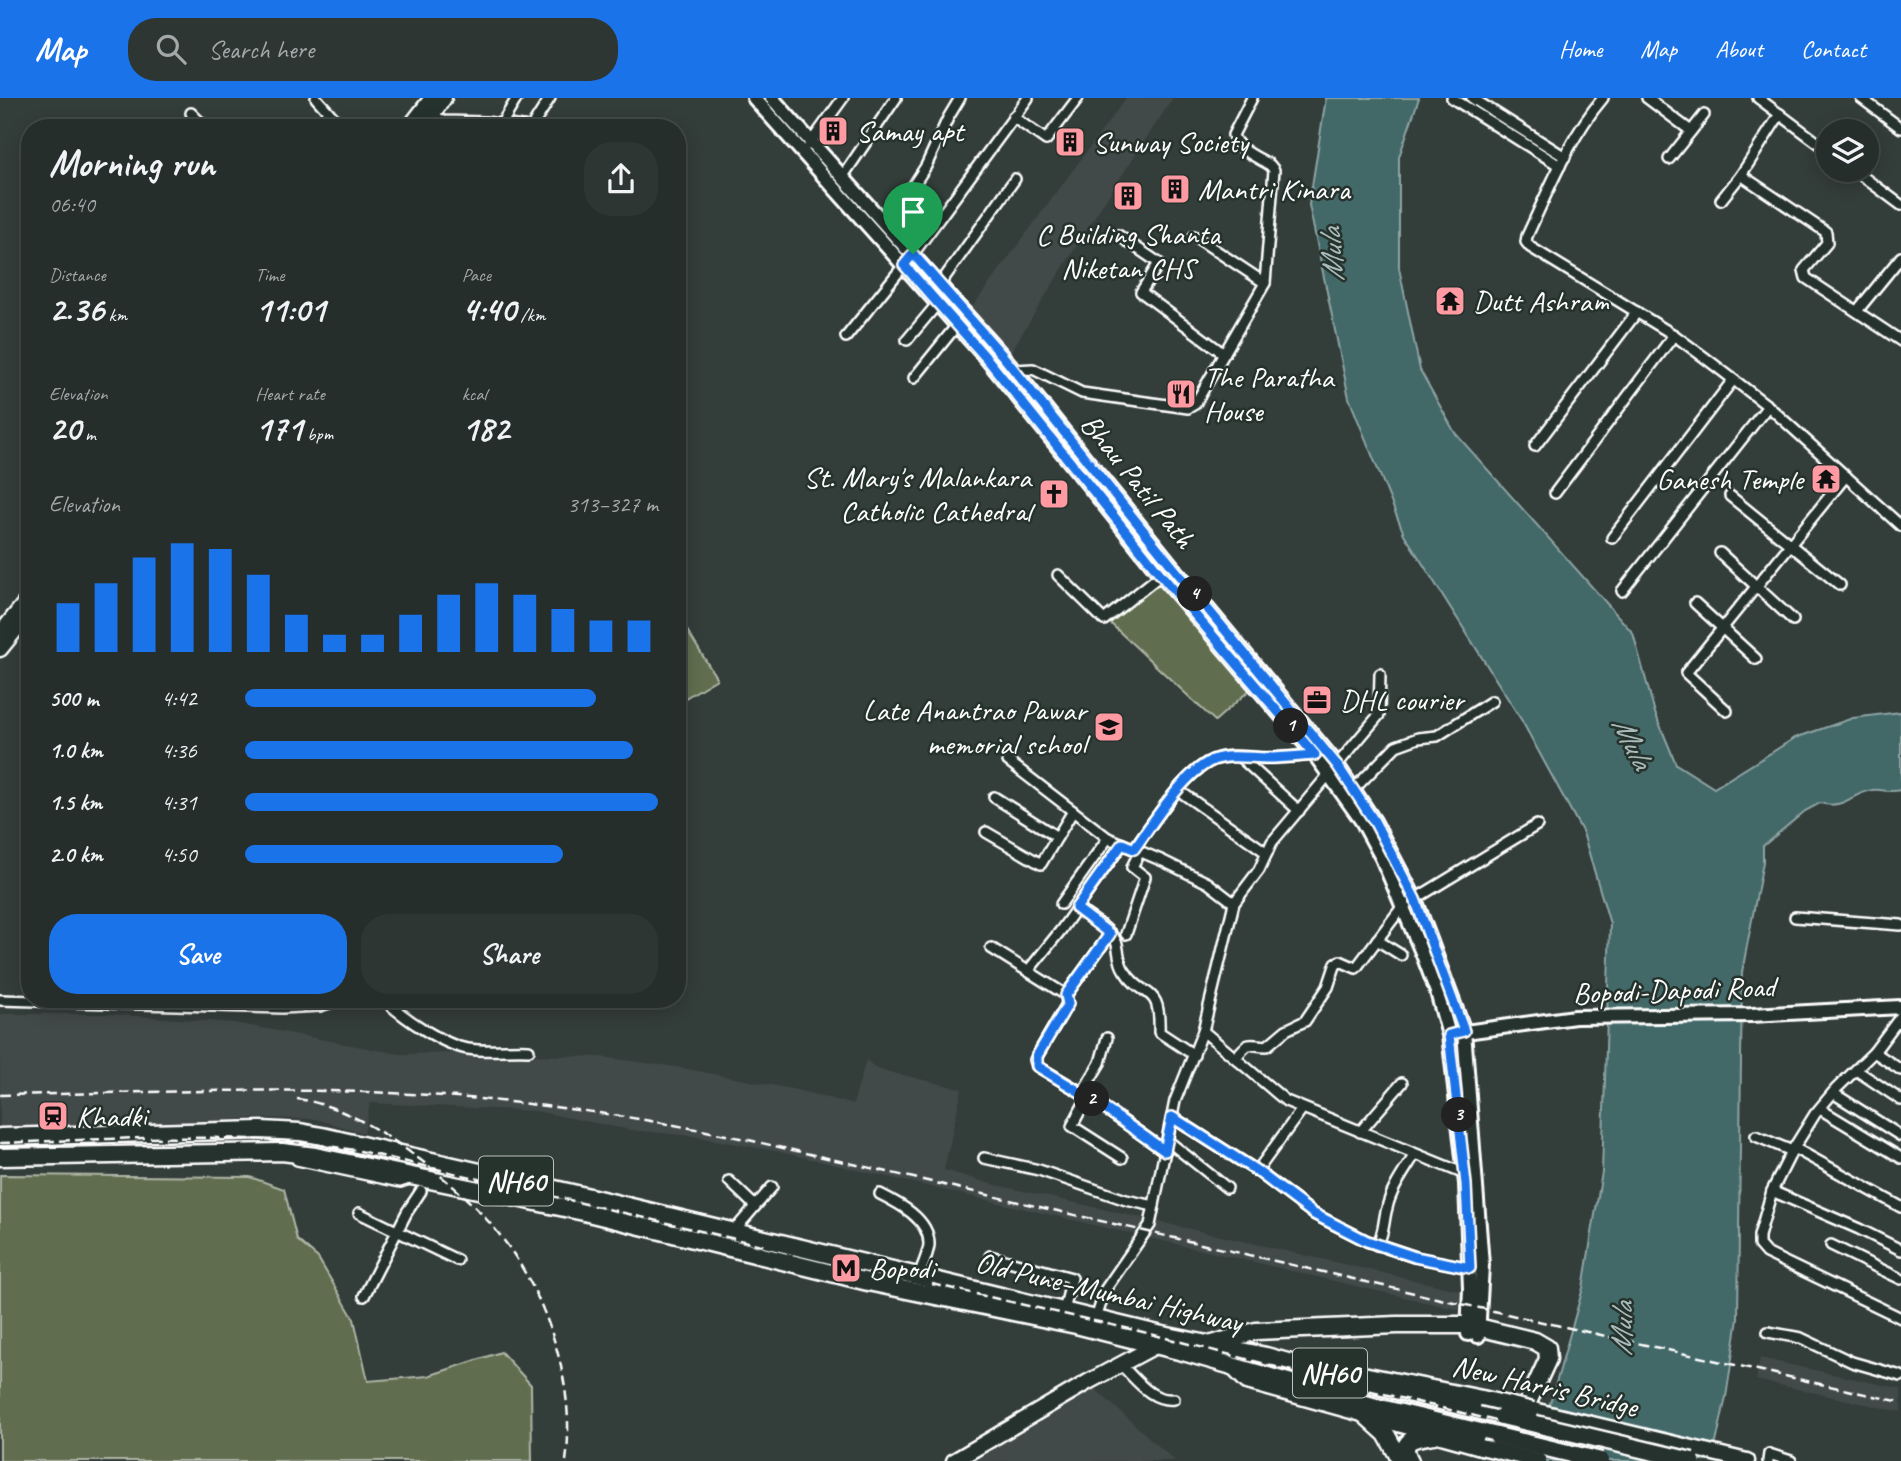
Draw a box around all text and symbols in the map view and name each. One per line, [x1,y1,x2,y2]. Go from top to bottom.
search box [128,18,618,81]
text: Map [35,28,86,70]
icon: search [152,30,190,68]
text: Search here [208,33,314,66]
text: Home [1559,34,1602,64]
text: Map [1640,34,1677,64]
text: About [1715,34,1763,64]
text: Contact [1801,34,1866,64]
place label: Samay apt [856,112,966,150]
building icon: Samay apt [816,114,850,148]
map controls [1816,119,1879,182]
button: layers [1816,119,1879,182]
place label: Sunway Society [1093,123,1251,161]
building icon: Sunway Society [1053,125,1087,159]
text: Morning run [49,140,215,187]
button: share [584,142,658,216]
place label: Mantri Kinara [1198,170,1352,208]
building icon: Mantri Kinara [1158,172,1192,206]
building icon: C Building Shanta Niketan CHS [1111,179,1145,213]
pin [883,182,943,254]
text: 06:40 [49,190,95,219]
icon: arrive [894,193,932,231]
place label: C Building Shanta Niketan CHS [1036,215,1222,287]
water label: Mula [1309,224,1353,283]
text: Distance [49,263,106,287]
text: Time [255,263,284,287]
text: Pace [462,263,491,287]
place label: Dutt Ashram [1473,282,1610,320]
temple icon: Dutt Ashram [1433,284,1467,318]
text: 2.36 [49,287,104,332]
text: 11:01 [255,287,325,332]
text: 4:40 [462,287,516,332]
text: km [104,303,127,327]
text: /km [516,303,545,327]
place label: The Paratha House [1204,358,1336,430]
restaurant icon: The Paratha House [1164,377,1198,411]
text: Elevation [49,382,107,406]
text: Heart rate [255,382,325,406]
text: kcal [462,382,487,406]
text: 20 [49,406,81,451]
text: 171 [255,406,302,451]
text: 182 [462,406,509,451]
street label: Bhau Patil Path [1072,406,1205,557]
text: m [81,422,96,446]
text: bpm [302,422,333,446]
place label: St. Mary's Malankara Catholic Cathedral [803,458,1036,530]
place label: Ganesh Temple [1656,460,1805,498]
temple icon: Ganesh Temple [1809,462,1843,496]
church icon: St. Mary's Malankara Catholic Cathedral [1037,477,1071,511]
text: Elevation [49,490,120,519]
text: 313–327 m [567,490,658,519]
pin: 4 [1178,576,1212,612]
text: 4 [1190,581,1199,605]
place label: DHL courier [1340,681,1466,719]
office icon: DHL courier [1300,683,1334,717]
text: 500 m [49,684,98,713]
text: 4:42 [161,684,197,713]
place label: Late Anantrao Pawar memorial school [863,691,1091,763]
pin: 1 [1274,708,1308,744]
water label: Mula [1602,709,1664,778]
school or university icon: Late Anantrao Pawar memorial school [1092,710,1126,744]
text: 1 [1286,713,1295,737]
text: 1.0 km [49,736,103,765]
text: 4:36 [161,736,197,765]
text: 1.5 km [49,788,102,817]
text: 4:31 [161,788,197,817]
text: 2.0 km [49,840,103,869]
text: 4:50 [161,840,197,869]
button: Save [49,914,347,994]
button: Share [361,914,658,994]
street label: Bopodi-Dapodi Road [1572,967,1780,1013]
pin: 2 [1074,1082,1110,1116]
text: 2 [1087,1086,1096,1110]
place label: Khadki [76,1097,150,1135]
pin: 3 [1442,1098,1476,1132]
station icon: Khadki [36,1099,70,1133]
text: 3 [1454,1102,1463,1126]
road number: NH60 [479,1156,553,1206]
street label: Old Pune–Mumbai Highway [972,1243,1249,1342]
place label: Bopodi [869,1249,938,1287]
metro station icon: Bopodi [829,1251,863,1285]
water label: Mula [1600,1299,1643,1356]
street label: New Harris Bridge [1449,1346,1643,1426]
road number: NH60 [1293,1348,1367,1398]

